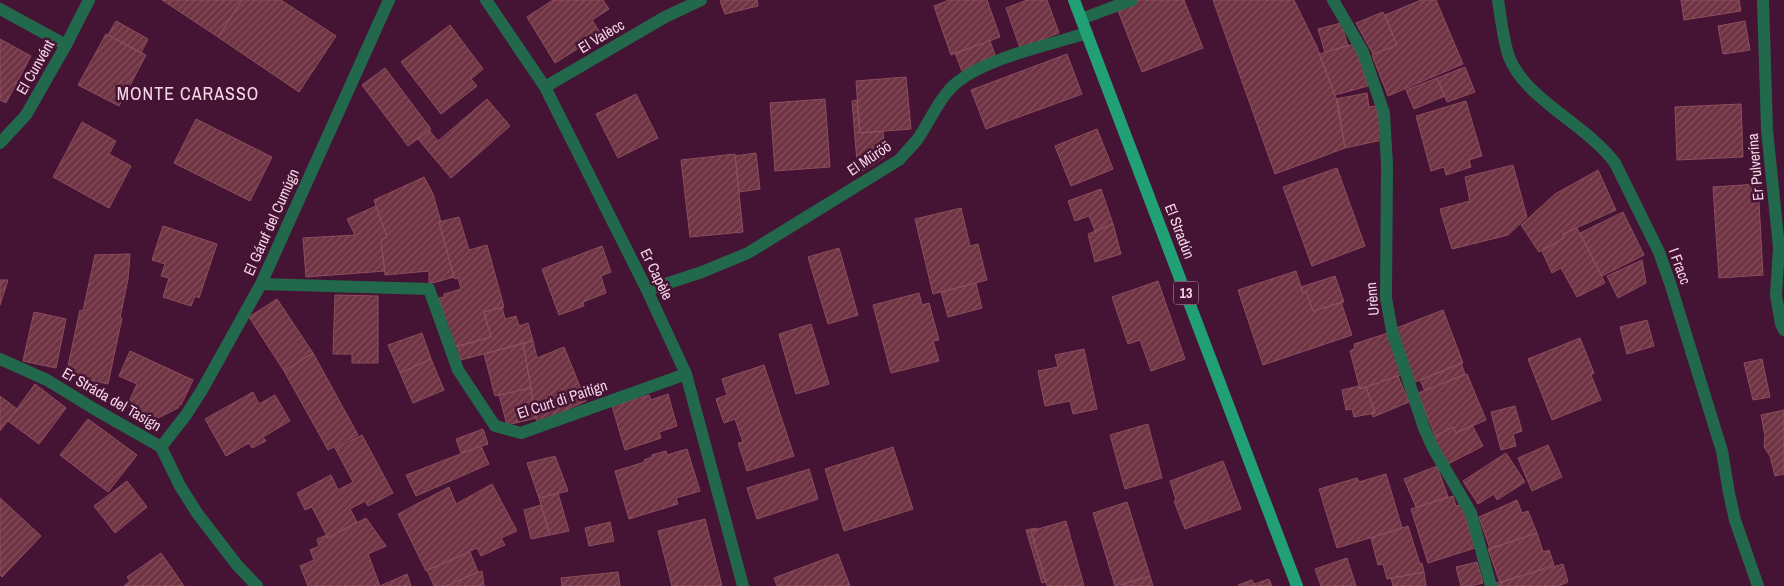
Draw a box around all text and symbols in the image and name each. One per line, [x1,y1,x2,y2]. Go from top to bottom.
street label: El Valècc [574,14,628,58]
street label: El Cunvént [11,35,59,98]
district label: MONTE CARASSO [117,81,259,106]
street label: Er Pulverína [1742,132,1768,202]
street label: El Müröö [843,135,895,180]
street label: El Gáruf del Cumúgn [238,165,304,279]
street label: El Stradún [1160,200,1200,262]
street label: Er Capèle [636,245,678,303]
street label: I Fracc [1664,245,1696,287]
street label: Urènn [1360,281,1384,317]
road number: 13 [1174,282,1198,304]
street label: Er Stráda del Tasígn [58,362,166,436]
street label: El Curt di Paitígn [514,375,610,423]

